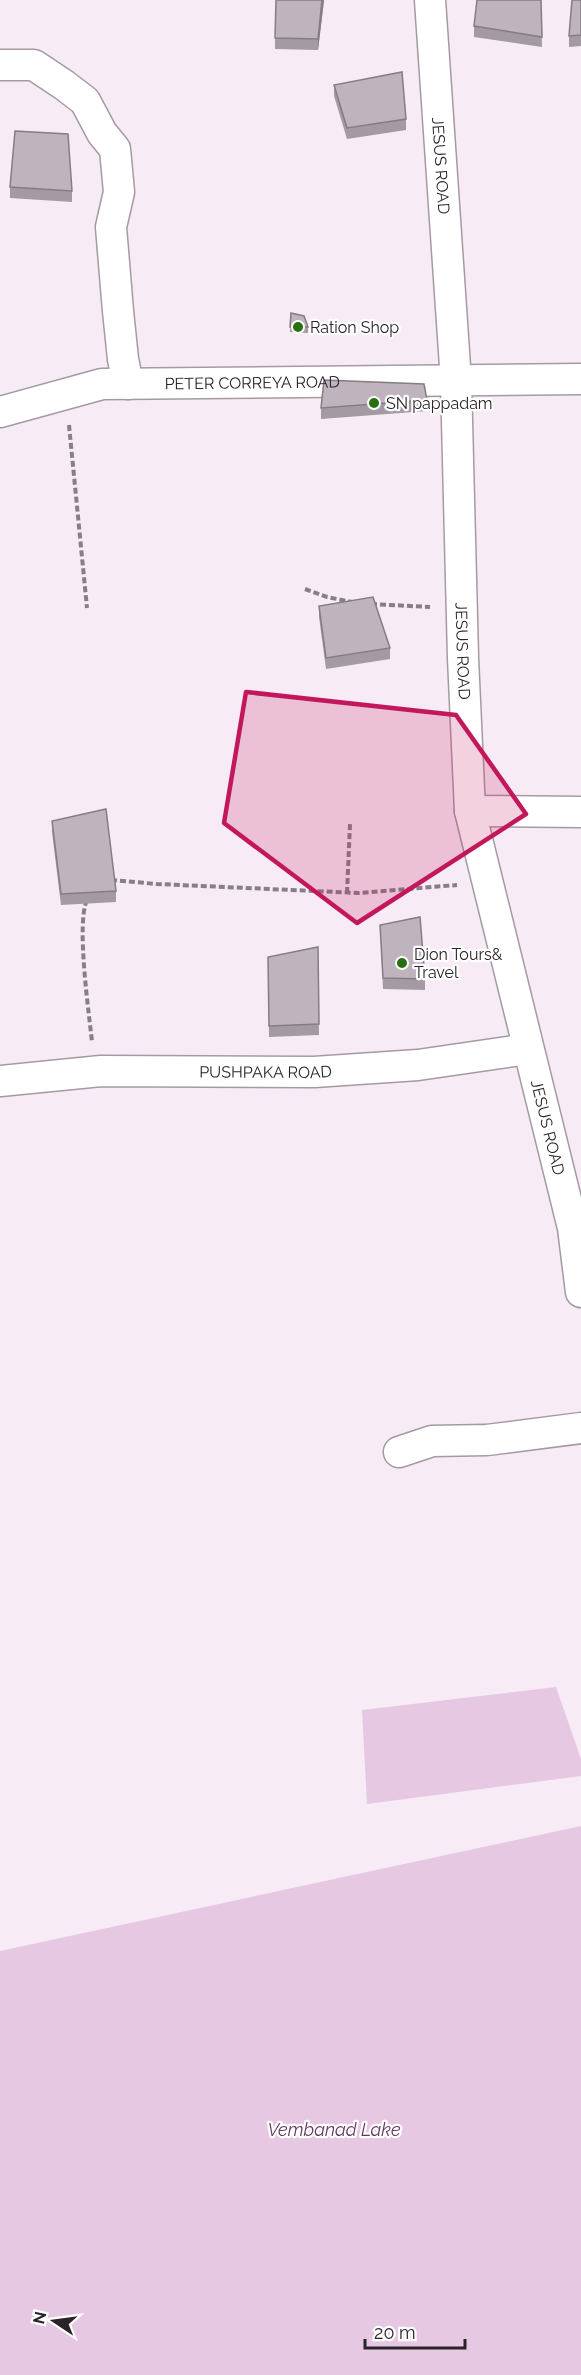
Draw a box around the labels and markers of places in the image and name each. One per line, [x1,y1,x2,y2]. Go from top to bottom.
place label: Ration Shop [310,318,399,337]
marker: Ration Shop [291,320,305,334]
place label: SN pappadam [386,394,493,413]
marker: SN pappadam [367,396,381,410]
place label: Dion Tours& Travel [414,945,503,982]
marker: Dion Tours& Travel [395,956,409,970]

